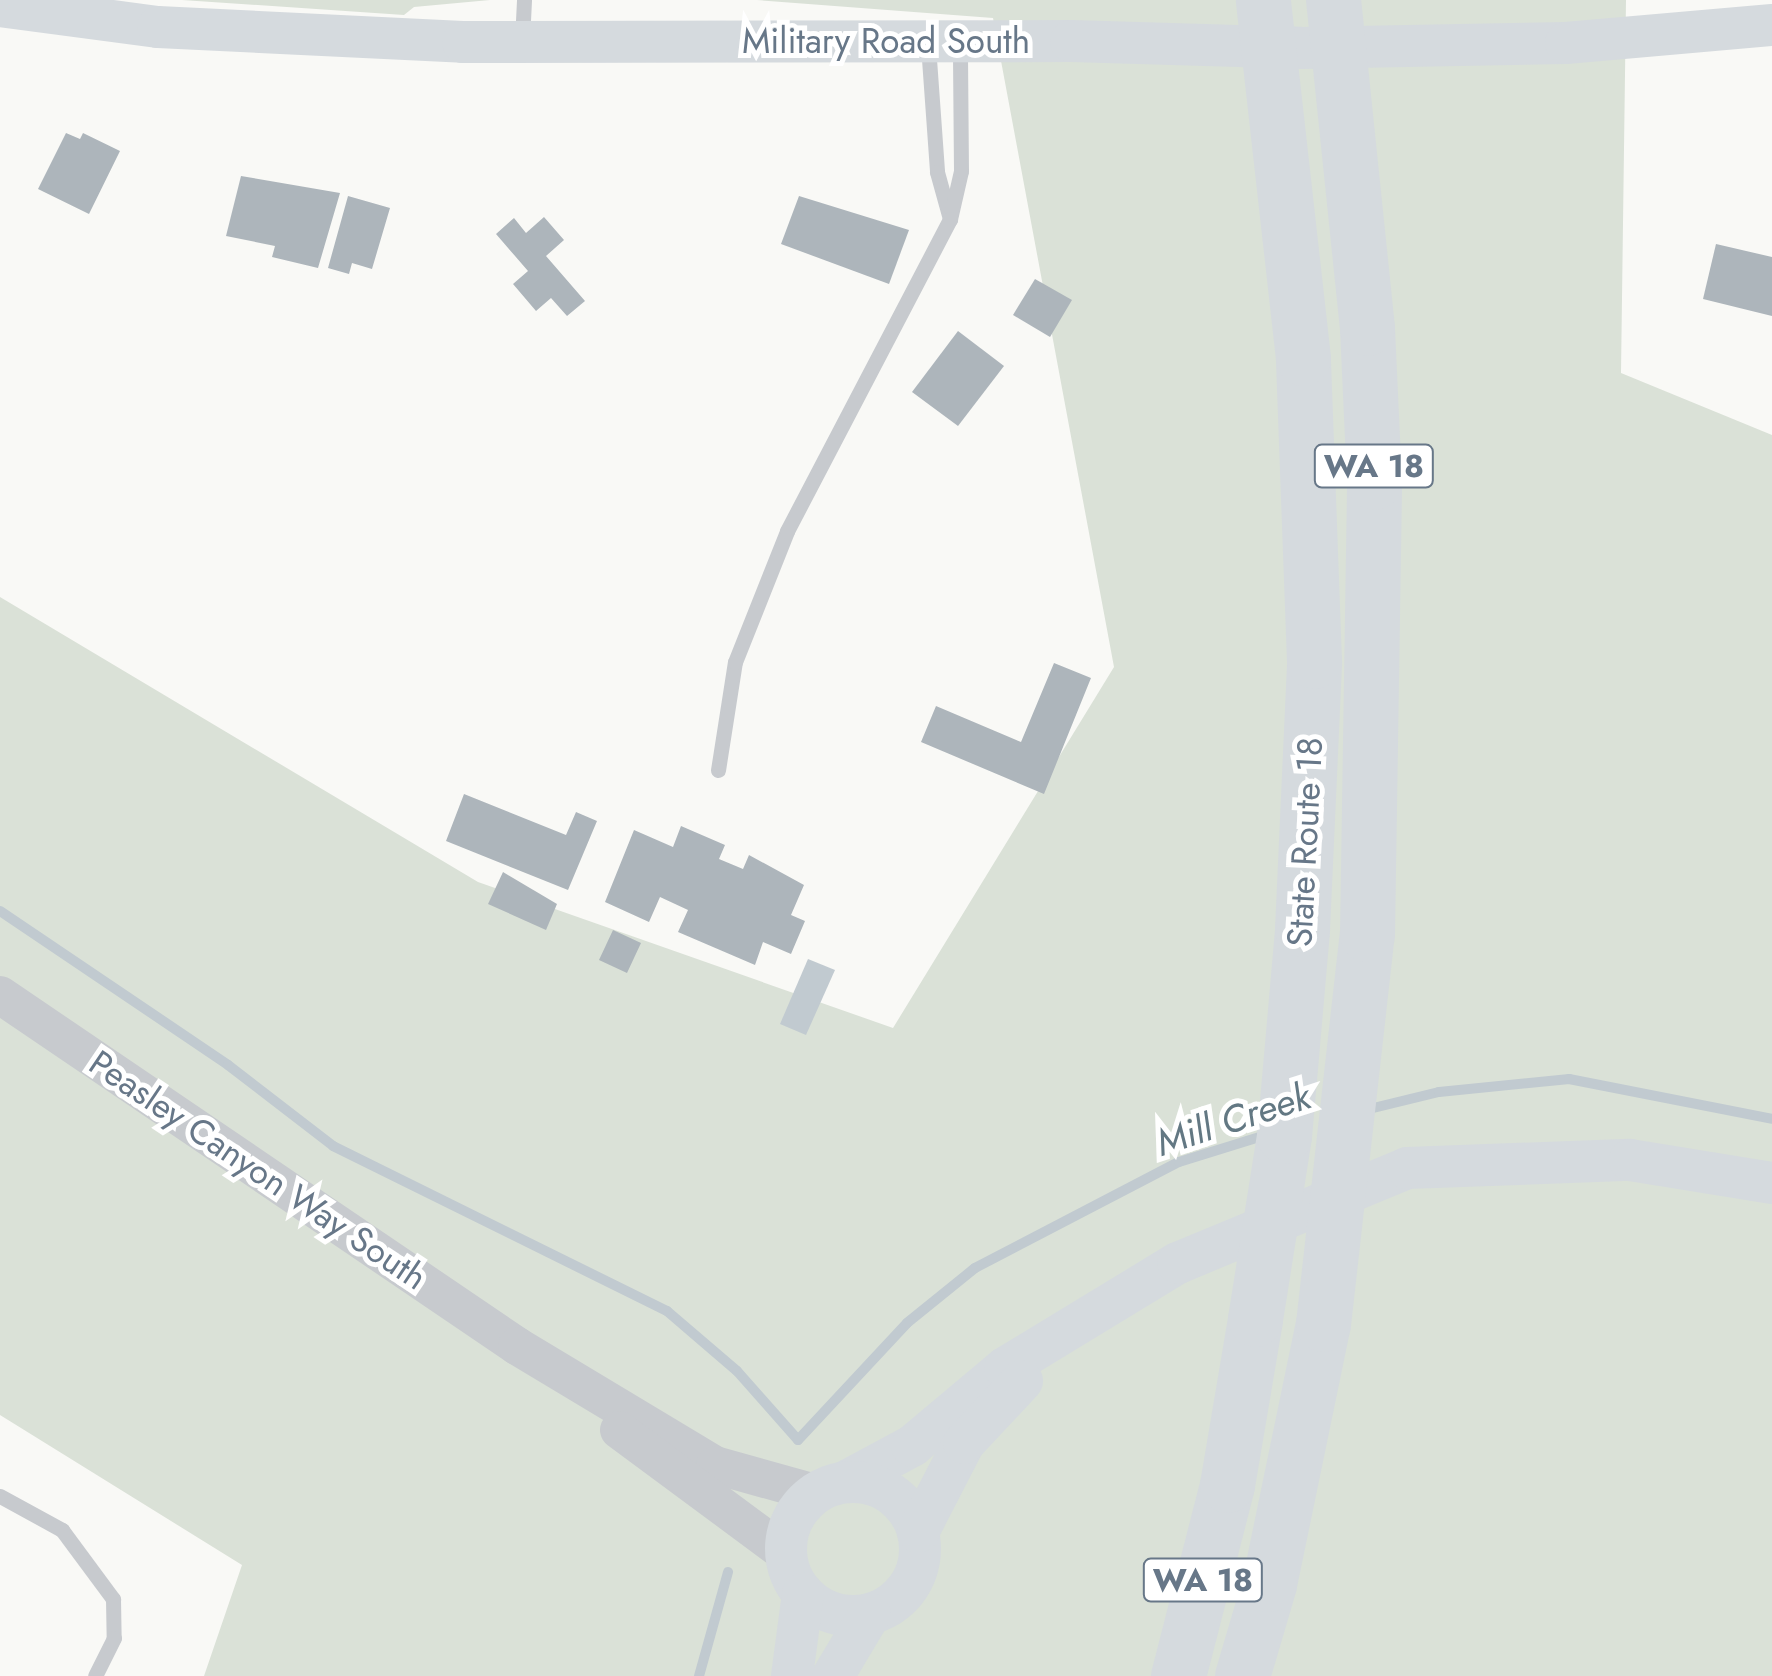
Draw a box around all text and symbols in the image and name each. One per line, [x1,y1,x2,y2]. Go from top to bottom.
street label: Military Road South [742,20,1030,62]
road number: WA 18 [1312,439,1436,493]
street label: State Route 18 [1279,736,1331,948]
street label: Peasley Canyon Way South [81,1041,435,1299]
water label: Mill Creek [1150,1073,1316,1165]
road number: WA 18 [1140,1553,1266,1607]

